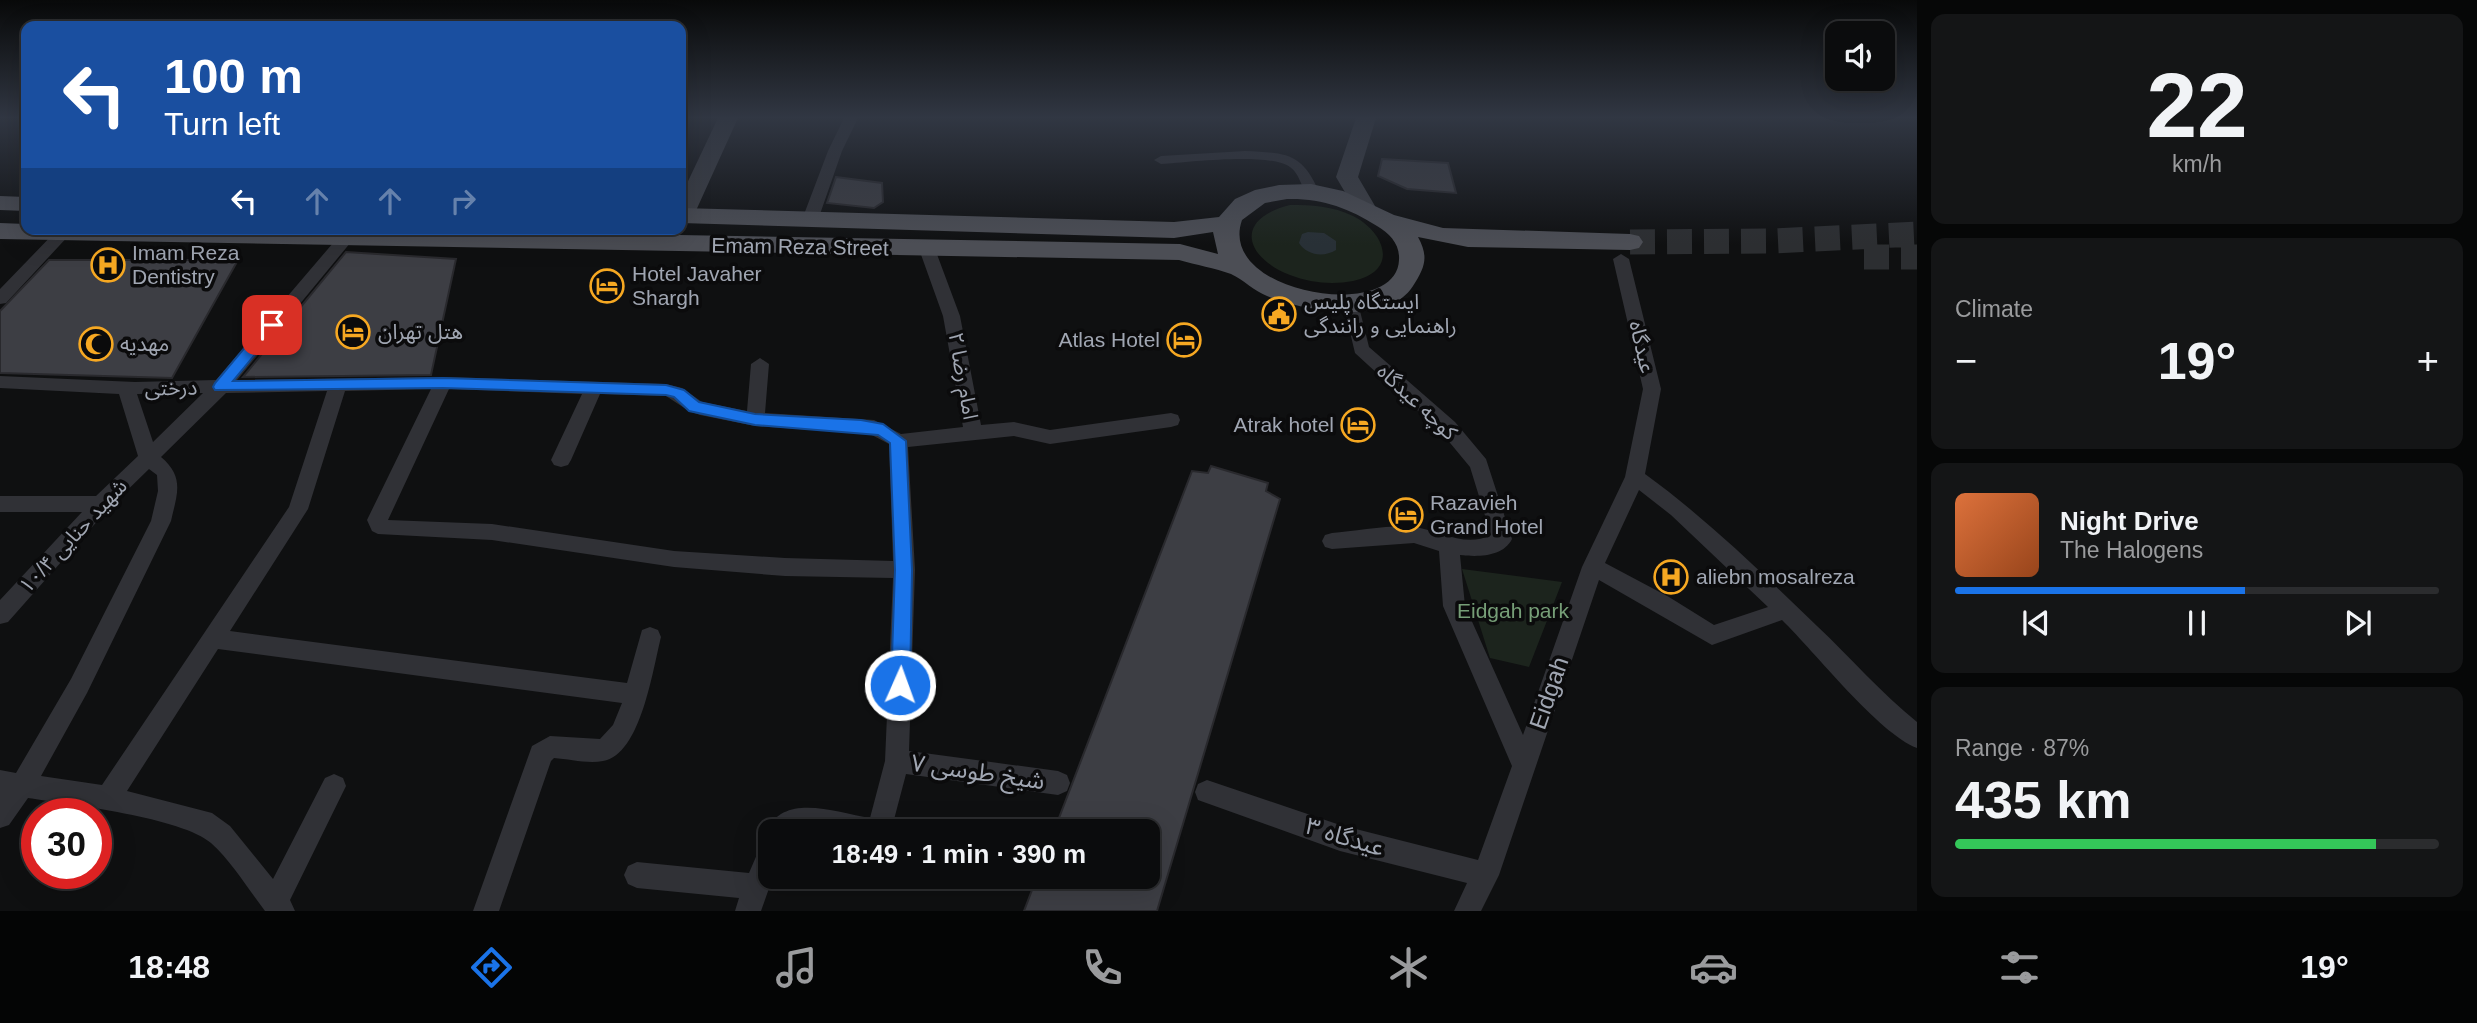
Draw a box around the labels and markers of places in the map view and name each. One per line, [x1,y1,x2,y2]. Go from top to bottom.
place label: Imam Reza Dentistry [132,241,240,288]
hospital icon: Imam Reza Dentistry [89,246,127,284]
place label: Hotel Javaher Shargh [632,262,762,309]
hotel icon: Hotel Javaher Shargh [588,267,626,305]
place label: ایستگاه پلیس راهنمایی و رانندگی [1304,290,1457,338]
pin [242,295,302,355]
public building icon: ایستگاه پلیس راهنمایی و رانندگی [1260,295,1298,333]
hotel icon: هتل تهران [334,313,372,351]
place label: هتل تهران [378,320,463,344]
hotel icon: Atlas Hotel [1165,321,1203,359]
mosque icon: مهدیه [77,325,115,363]
place label: Atlas Hotel [1058,328,1160,351]
place label: مهدیه [120,332,169,356]
hotel icon: Atrak hotel [1339,406,1377,444]
place label: Atrak hotel [1234,413,1334,436]
place label: Razavieh Grand Hotel [1430,491,1543,538]
hotel icon: Razavieh Grand Hotel [1387,496,1425,534]
hospital icon: aliebn mosalreza [1652,558,1690,596]
place label: aliebn mosalreza [1696,565,1855,588]

